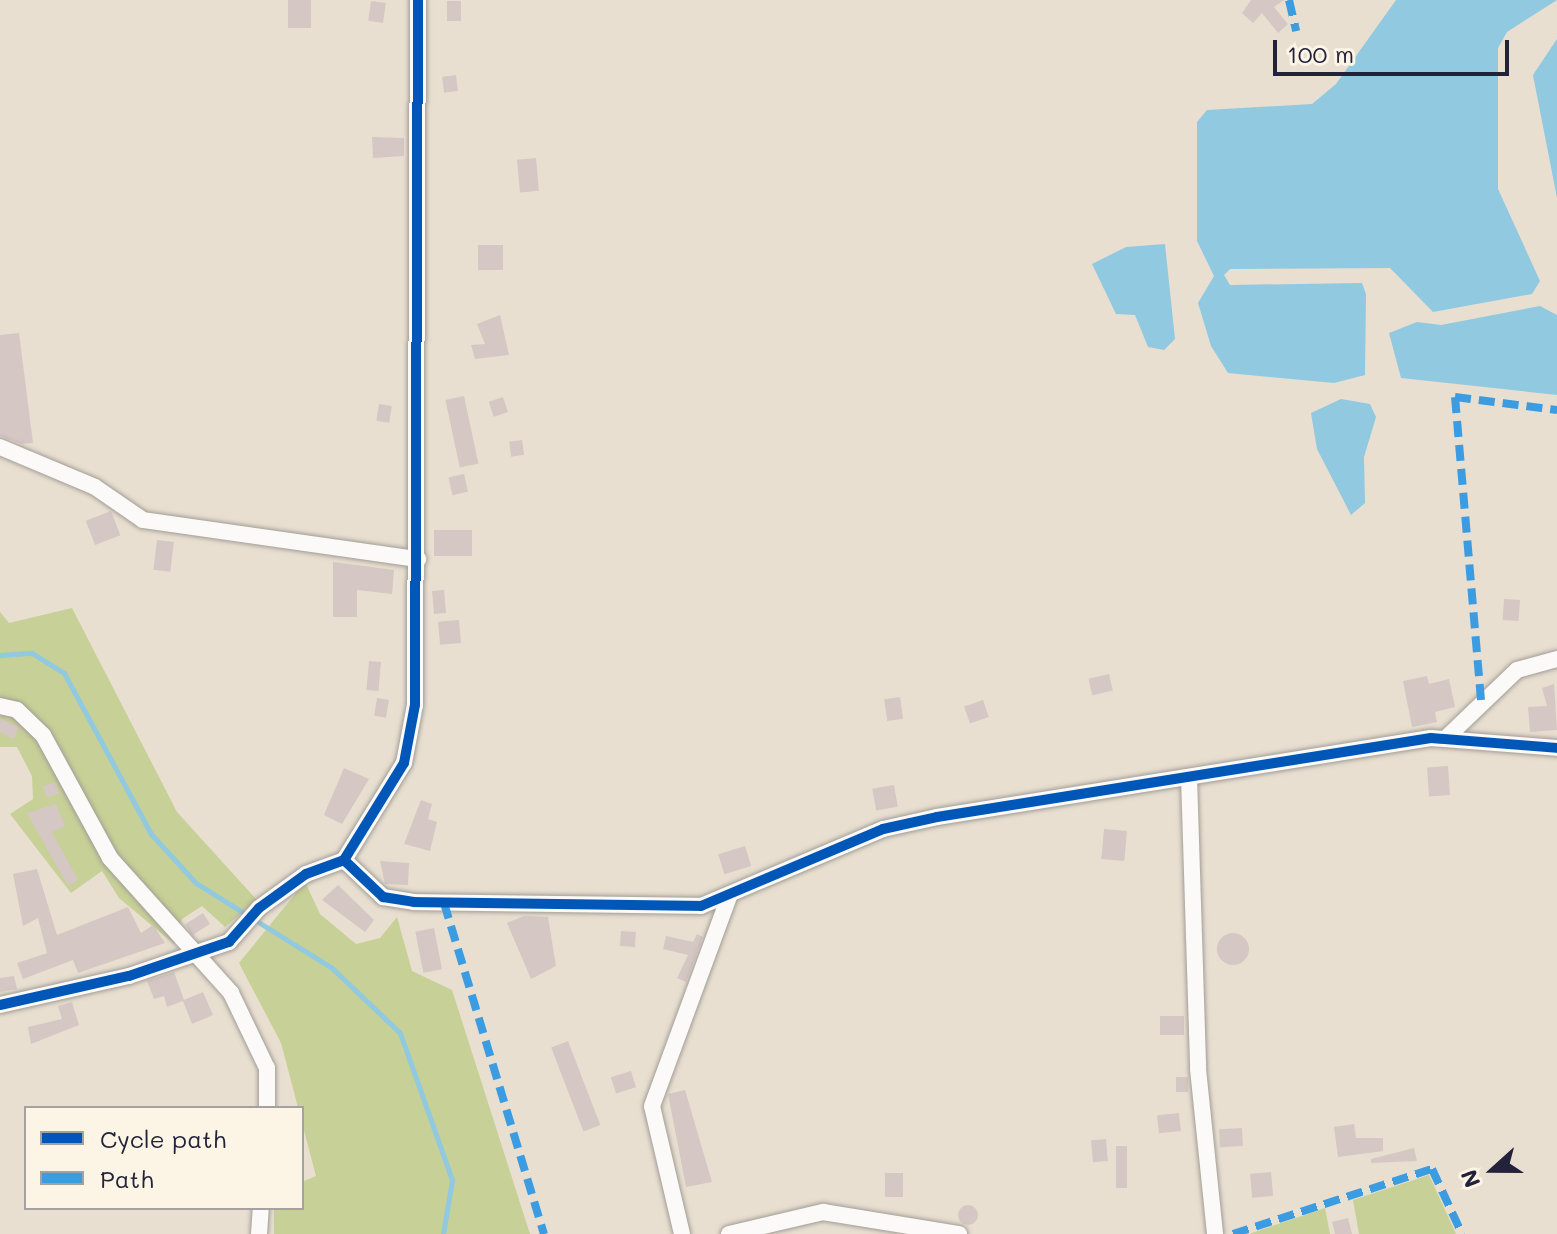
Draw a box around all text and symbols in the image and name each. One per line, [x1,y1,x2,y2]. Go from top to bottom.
scale bar [1277,24,1513,74]
text: 100 m [1287,38,1354,69]
legend [24,1106,304,1210]
text: Cycle path [100,1123,226,1154]
north arrow [1453,1130,1533,1210]
text: Path [100,1163,154,1194]
text: N [1454,1166,1487,1192]

